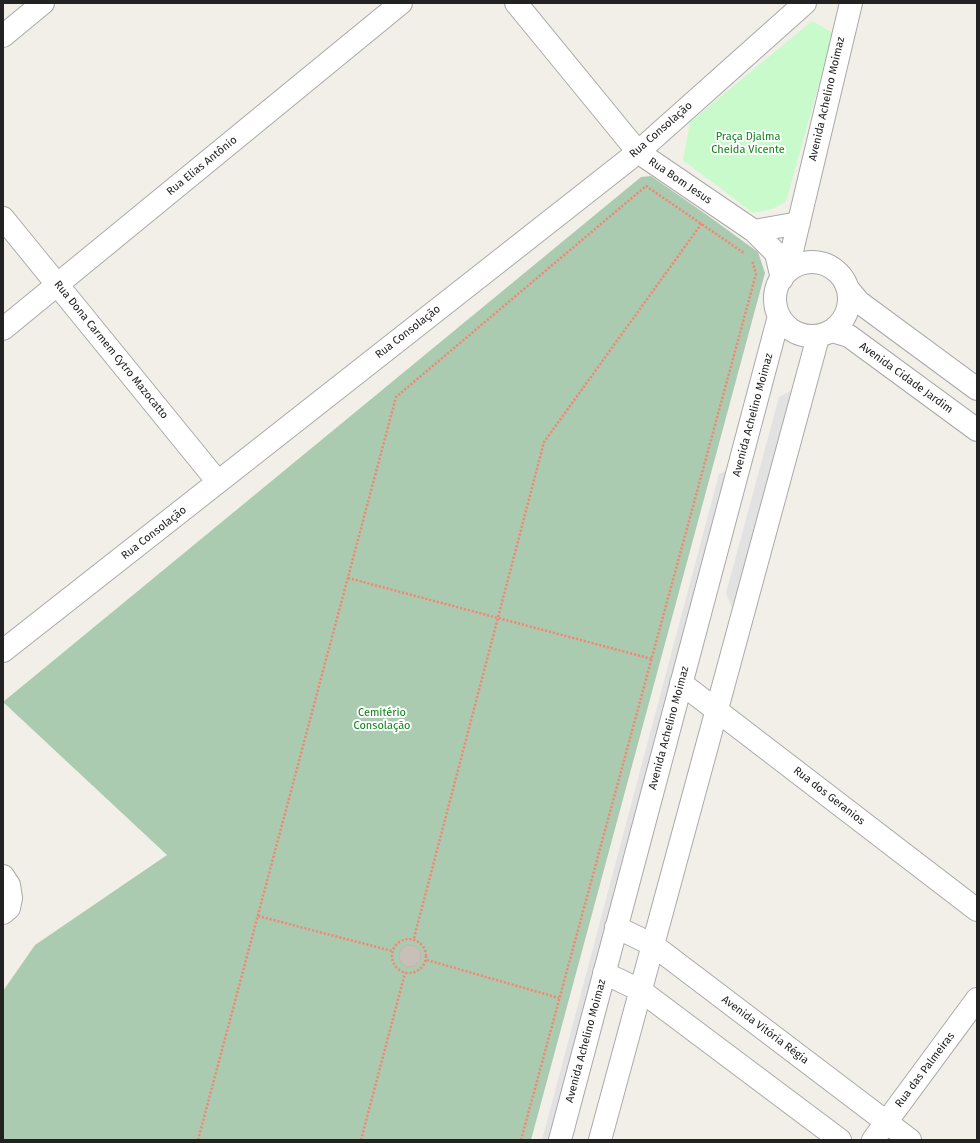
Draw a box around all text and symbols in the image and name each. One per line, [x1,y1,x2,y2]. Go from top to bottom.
street label: Avenida Achelino Moimaz [806,36,848,162]
street label: Rua Consolação [627,99,695,161]
park label: Praça Djalma Cheida Vicente [711,130,785,156]
street label: Rua Elias Antônio [164,134,240,198]
street label: Rua Bom Jesus [646,155,714,207]
street label: Rua Dona Carmem Cytro Mazocatto [51,278,171,422]
street label: Rua Consolação [373,302,443,362]
street label: Avenida Cidade Jardim [857,340,955,416]
street label: Avenida Achelino Moimaz [730,352,776,478]
street label: Rua Consolação [119,503,189,563]
street label: Avenida Achelino Moimaz [646,665,692,791]
park label: Cemitério Consolação [353,706,411,732]
street label: Rua dos Geranios [791,764,867,828]
street label: Avenida Achelino Moimaz [563,978,609,1104]
street label: Avenida Vitória Régia [719,993,811,1067]
street label: Rua das Palmeiras [892,1030,958,1110]

